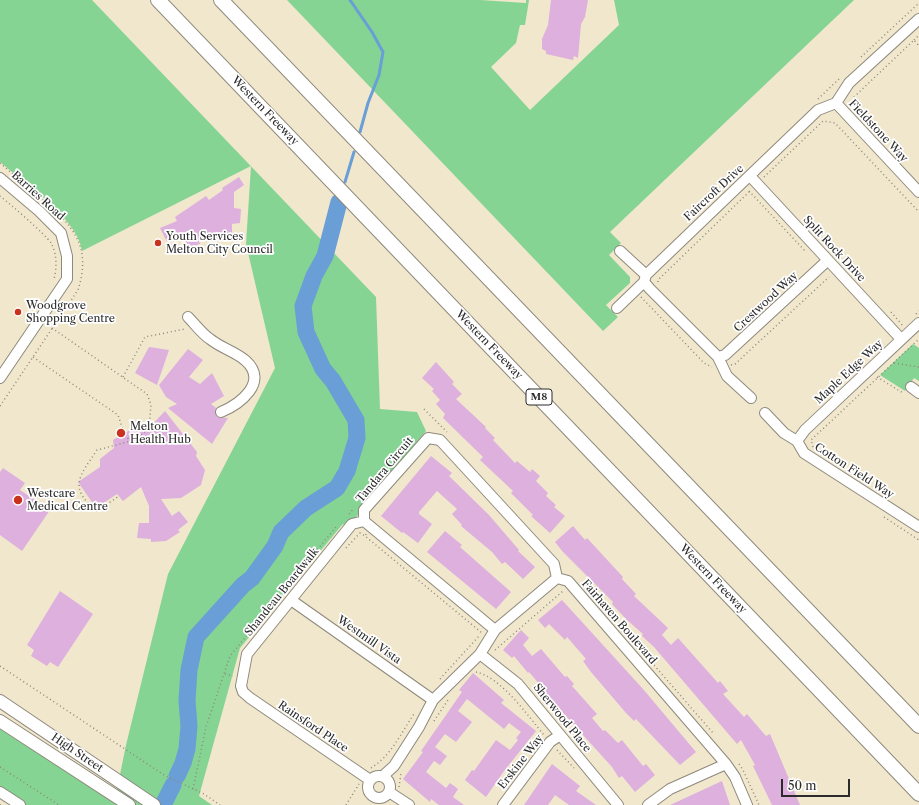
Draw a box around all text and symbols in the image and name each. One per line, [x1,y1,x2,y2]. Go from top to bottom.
street label: Western Freeway [229,74,301,148]
street label: Fieldstone Way [846,97,910,165]
street label: Faircroft Drive [682,162,746,224]
street label: Barries Road [9,169,67,223]
street label: Split Rock Drive [800,213,868,285]
place label: Youth Services Melton City Council [166,230,273,256]
marker: Youth Services Melton City Council [153,238,163,248]
street label: Crestwood Way [731,269,801,335]
place label: Woodgrove Shopping Centre [26,299,115,325]
marker: Woodgrove Shopping Centre [13,307,23,317]
street label: Western Freeway [453,308,525,382]
street label: Maple Edge Way [812,337,886,407]
road number: M8 [526,389,552,405]
place label: Melton Health Hub [130,420,191,446]
marker: Melton Health Hub [115,427,127,439]
street label: Tandara Circuit [354,434,416,506]
street label: Cotton Field Way [812,440,896,502]
place label: Westcare Medical Centre [27,487,108,513]
marker: Westcare Medical Centre [12,494,24,506]
street label: Western Freeway [677,542,749,616]
street label: Shandeau Boardwalk [242,545,322,639]
street label: Fairhaven Boulevard [579,577,659,667]
street label: Westmill Vista [335,613,403,667]
street label: Sherwood Place [530,681,594,755]
street label: Rainsford Place [275,699,351,755]
street label: High Street [49,731,105,775]
street label: Erskine Way [496,732,546,792]
scale bar [783,771,852,797]
text: 50 m [788,778,817,793]

